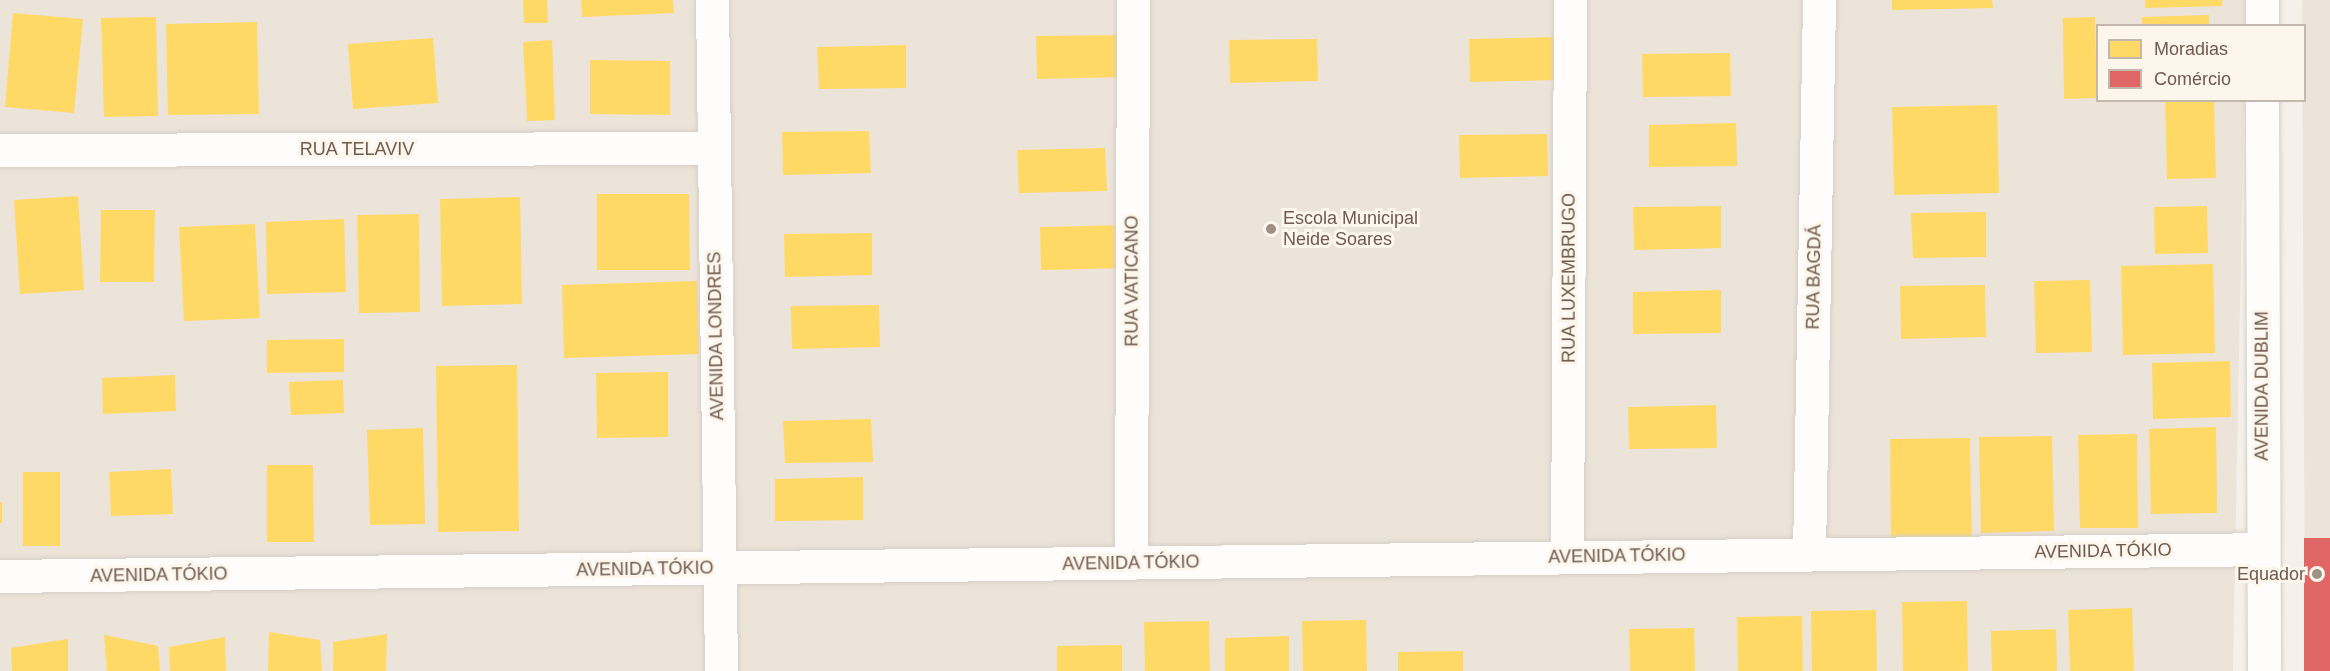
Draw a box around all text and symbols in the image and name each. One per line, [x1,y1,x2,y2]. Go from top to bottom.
legend [2096,24,2306,102]
text: Moradias [2154,39,2228,59]
text: Comércio [2154,69,2231,89]
street label: RUA TELAVIV [299,138,415,160]
street label: RUA LUXEMBRUGO [1558,192,1580,364]
place label: Escola Municipal Neide Soares [1283,208,1418,250]
street label: RUA VATICANO [1121,215,1143,347]
marker: Escola Municipal Neide Soares [1264,222,1278,236]
street label: RUA BAGDÁ [1802,224,1826,330]
street label: AVENIDA LONDRES [704,251,728,421]
street label: AVENIDA DUBLIM [2251,311,2273,461]
street label: AVENIDA TÓKIO [2033,539,2173,563]
street label: AVENIDA TÓKIO [1547,544,1687,568]
street label: AVENIDA TÓKIO [1061,551,1201,575]
street label: AVENIDA TÓKIO [575,557,715,581]
street label: AVENIDA TÓKIO [89,563,229,587]
place label: Equador [2237,563,2305,585]
marker: Equador [2310,567,2324,581]

